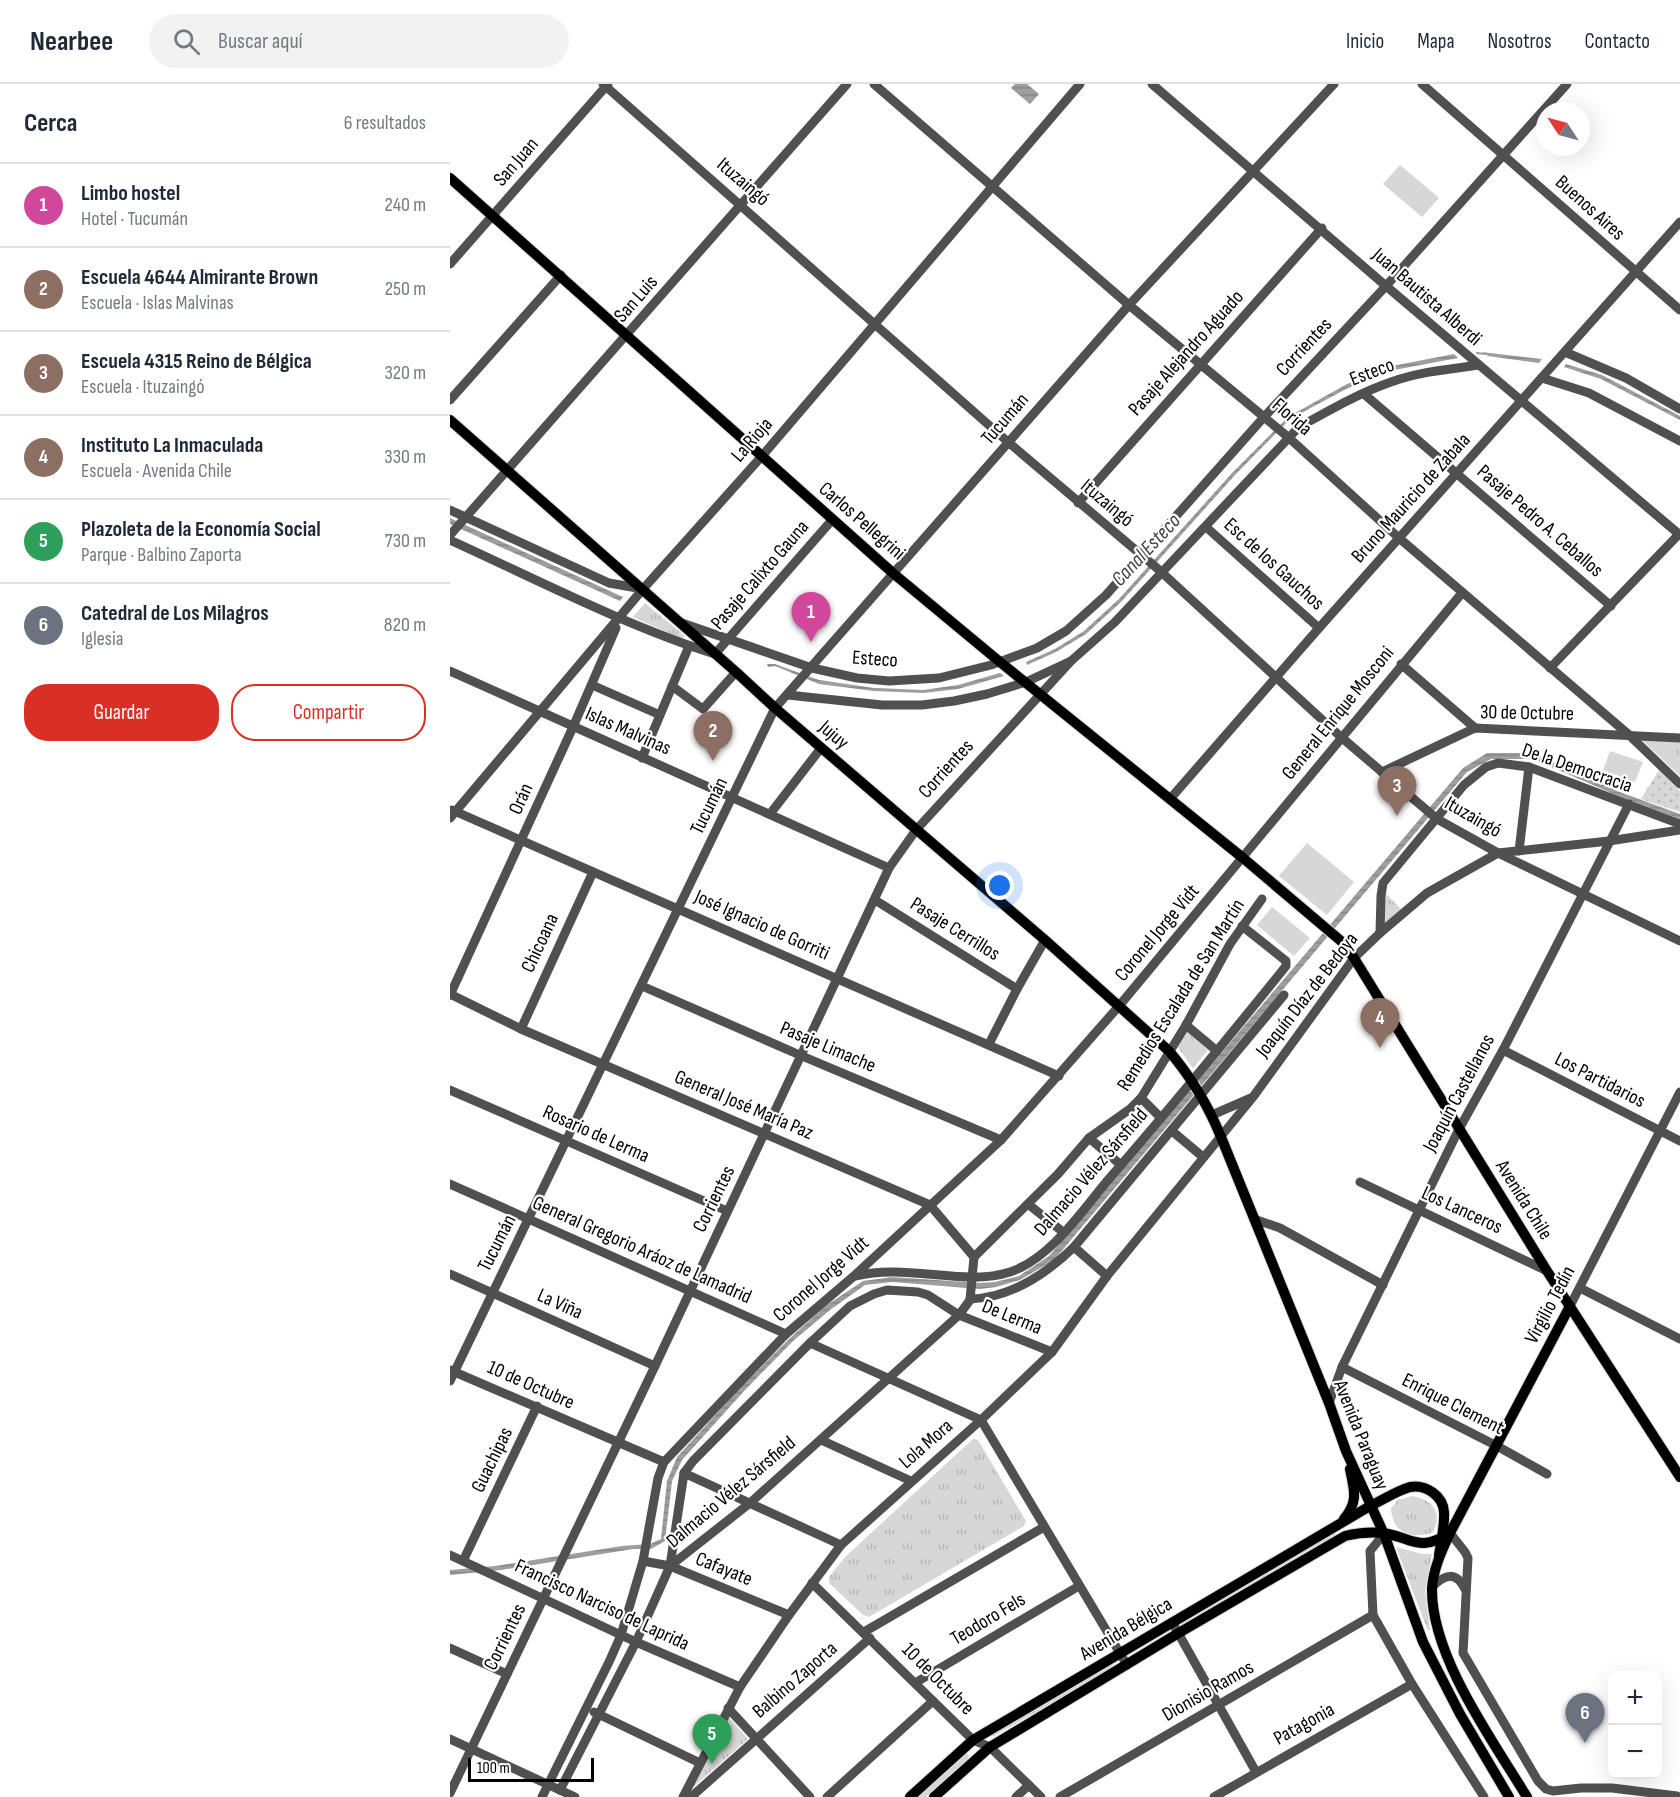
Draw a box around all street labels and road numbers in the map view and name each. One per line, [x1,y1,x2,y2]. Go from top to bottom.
street label: San Juan [488,133,544,191]
street label: Ituzaingó [712,153,774,211]
street label: Buenos Aires [1550,170,1630,246]
street label: Juan Bautista Alberdi [1367,242,1487,351]
street label: San Luis [609,270,663,328]
street label: Pasaje Alejandro Aguado [1123,285,1249,421]
street label: Corrientes [1271,313,1337,381]
street label: Esteco [1346,353,1398,391]
street label: Tucumán [976,388,1034,450]
street label: Florida [1267,393,1317,441]
street label: La Rioja [726,413,778,467]
street label: Bruno Mauricio de Zabala [1346,428,1476,568]
street label: Pasaje Pedro A. Ceballos [1472,460,1608,582]
street label: Ituzaingó [1076,474,1138,532]
street label: Carlos Pellegrini [814,477,910,565]
street label: Esc de los Gauchos [1219,513,1329,615]
street label: Pasaje Calixto Gauna [706,515,814,635]
street label: General Enrique Mosconi [1277,641,1399,785]
street label: Esteco [851,645,899,673]
street label: 30 de Octubre [1480,700,1574,726]
street label: Islas Malvinas [581,701,675,761]
street label: Jujuy [813,715,854,755]
street label: Corrientes [913,735,979,803]
street label: De la Democracia [1519,738,1635,798]
street label: Tucumán [685,774,733,838]
street label: Orán [504,780,538,818]
street label: Ituzaingó [1440,791,1506,843]
street label: Coronel Jorge Vidt [1110,880,1204,986]
street label: José Ignacio de Gorriti [690,884,833,965]
street label: Pasaje Cerrillos [906,892,1004,966]
street label: Remedios Escalada de San Martín [1112,895,1250,1095]
street label: Chicoana [516,910,564,976]
street label: Joaquín Díaz de Bedoya [1250,928,1363,1063]
street label: Pasaje Limache [776,1016,880,1078]
street label: Joaquín Castellanos [1418,1030,1500,1157]
street label: Los Partidarios [1551,1047,1649,1113]
street label: General José María Paz [671,1065,817,1145]
street label: Rosario de Lerma [539,1100,653,1168]
street label: Dalmacio Vélez Sársfield [1029,1103,1153,1241]
street label: Avenida Chile [1490,1155,1558,1244]
street label: Corrientes [688,1162,740,1236]
street label: Los Lanceros [1418,1181,1506,1239]
street label: General Gregorio Aráoz de Lamadrid [529,1191,755,1309]
street label: Tucumán [473,1211,521,1275]
street label: Coronel Jorge Vidt [768,1231,874,1327]
street label: Virgilio Tedín [1520,1262,1580,1348]
street label: La Viña [534,1283,586,1325]
street label: De Lerma [979,1294,1045,1340]
street label: 10 de Octubre [484,1355,578,1415]
street label: Enrique Clement [1398,1368,1508,1440]
street label: Avenida Paraguay [1328,1376,1394,1494]
street label: Lola Mora [894,1414,958,1474]
street label: Guachipas [466,1424,518,1496]
street label: Dalmacio Vélez Sársfield [662,1431,800,1553]
street label: Cafayate [692,1547,756,1591]
street label: Francisco Narciso de Laprida [511,1554,693,1656]
street label: Teodoro Fels [946,1587,1030,1651]
street label: Avenida Bélgica [1075,1592,1176,1666]
street label: Corrientes [479,1600,531,1674]
street label: Balbino Zaporta [748,1637,842,1723]
street label: 10 de Octubre [897,1638,979,1720]
street label: Dionisio Ramos [1158,1655,1258,1727]
street label: Patagonia [1269,1698,1339,1750]

